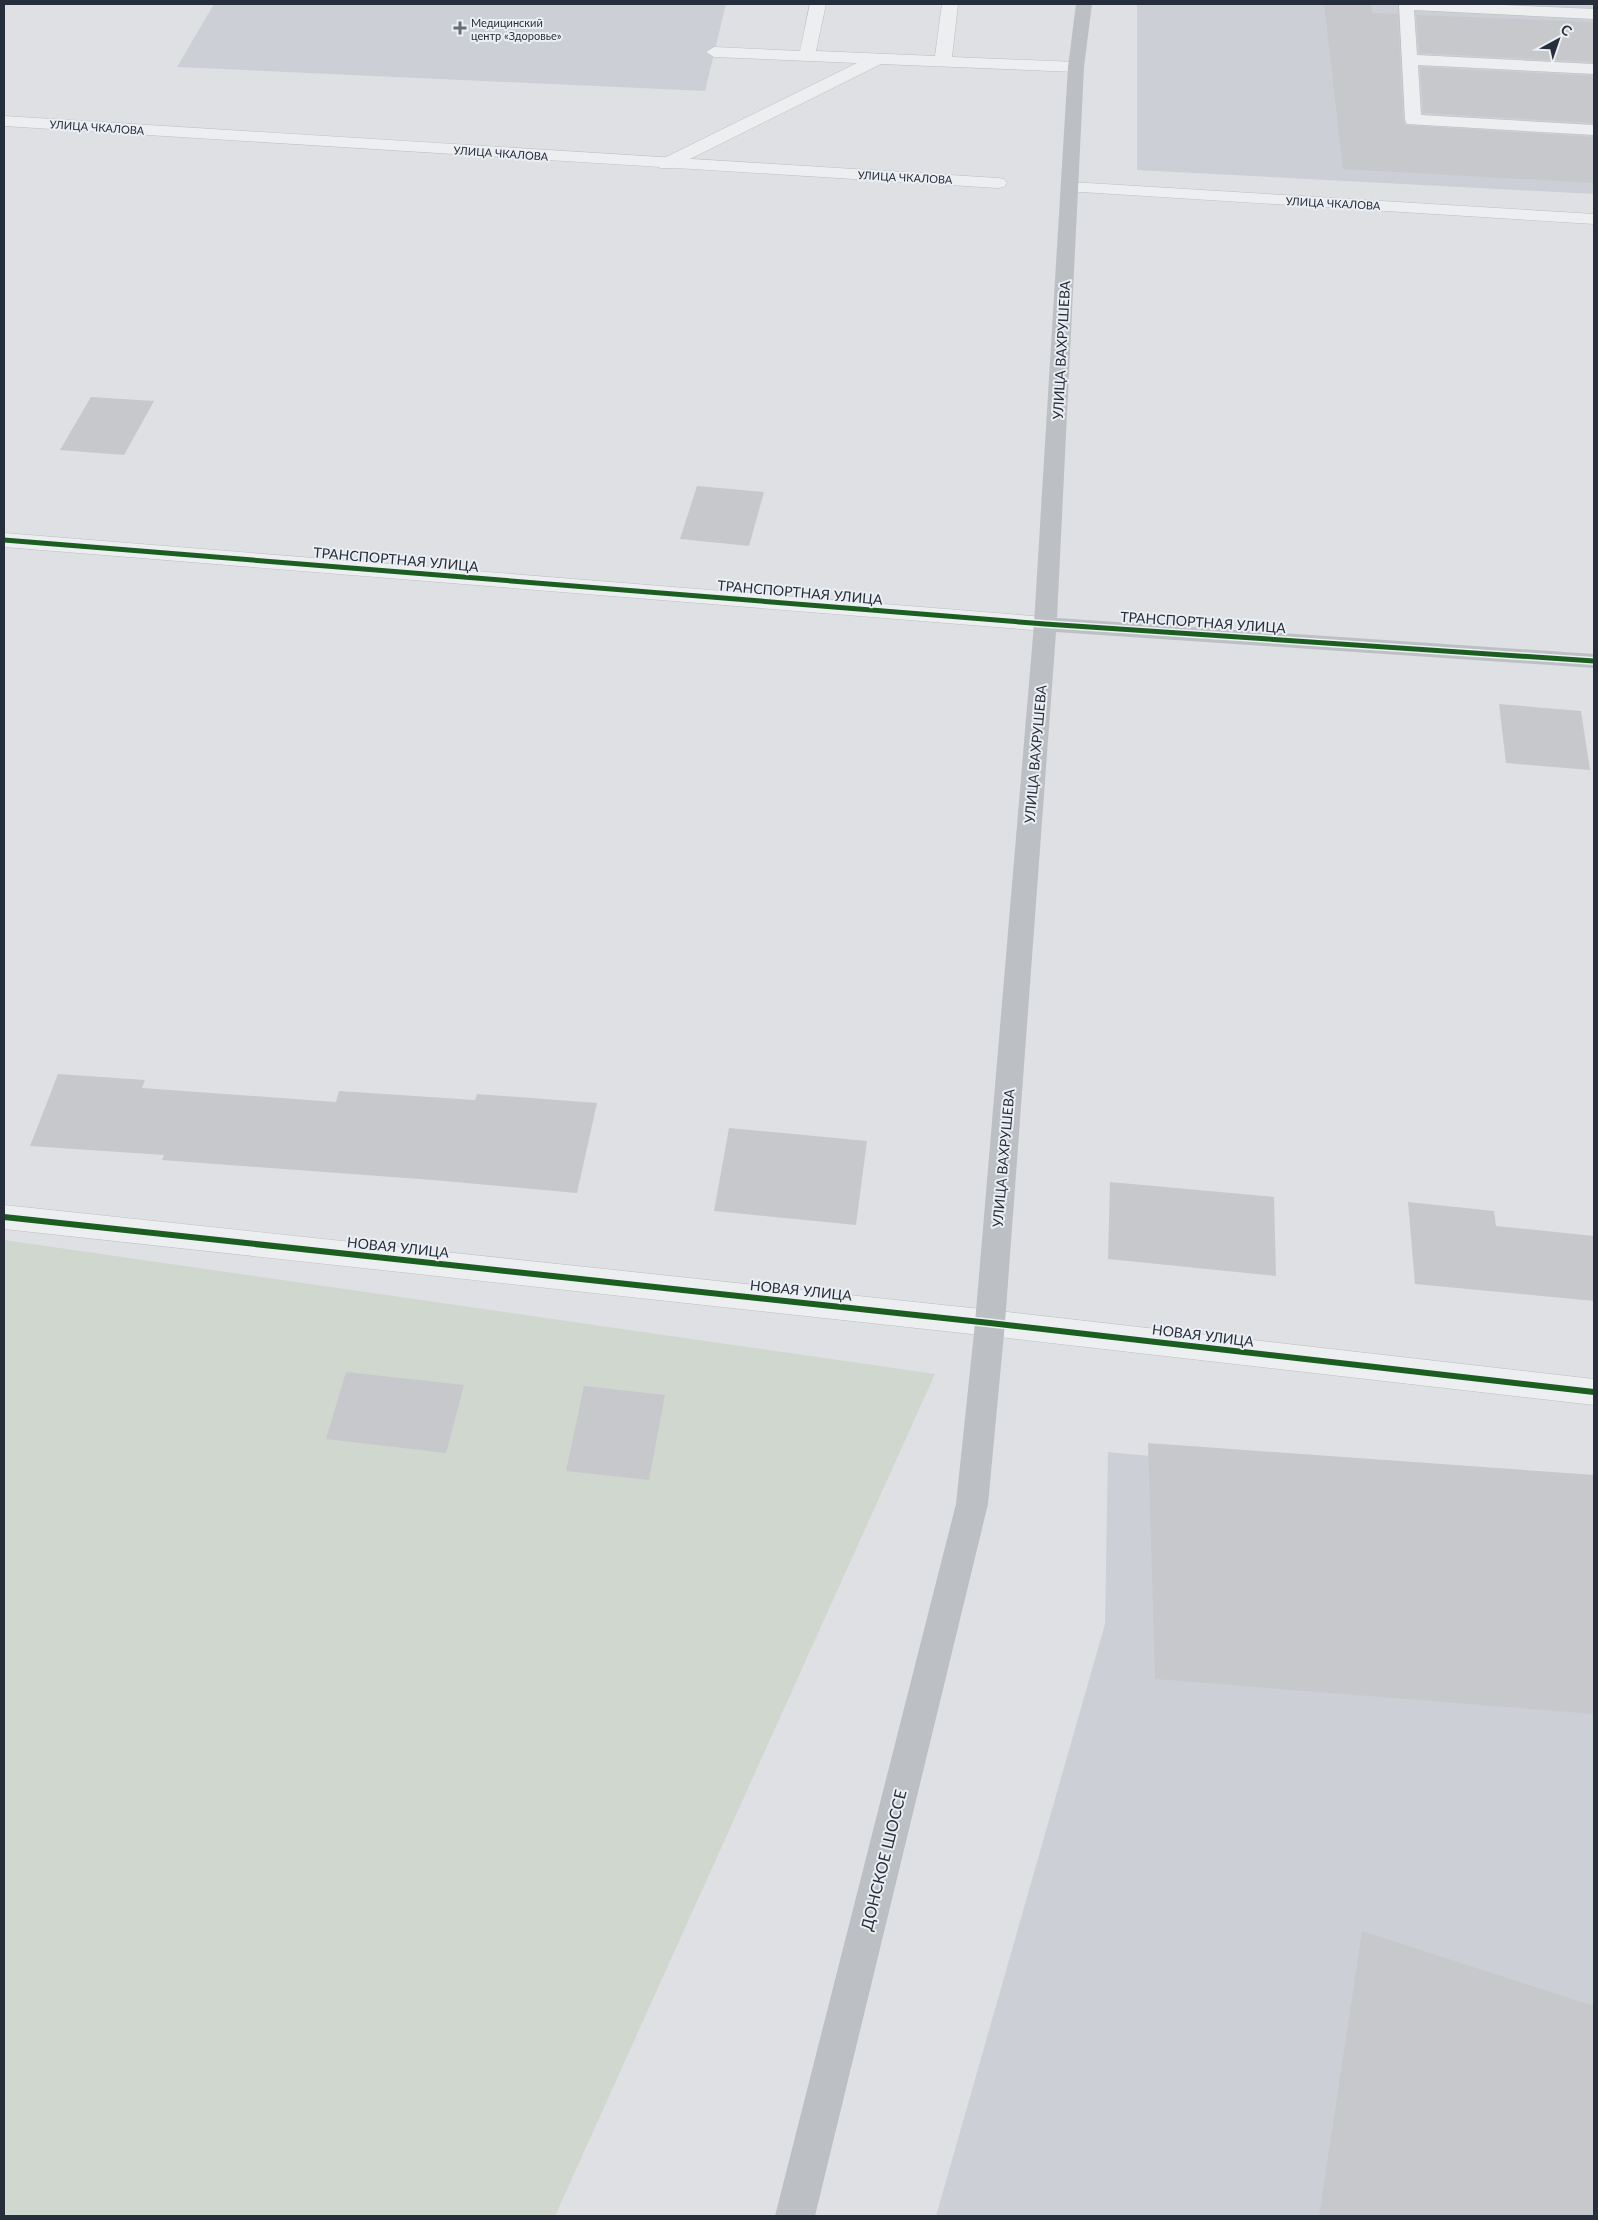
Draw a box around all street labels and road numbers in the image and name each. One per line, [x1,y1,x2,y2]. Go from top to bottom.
street label: УЛИЦА ЧКАЛОВА [49,117,145,137]
street label: УЛИЦА ЧКАЛОВА [453,143,549,163]
street label: УЛИЦА ЧКАЛОВА [857,168,953,186]
street label: УЛИЦА ЧКАЛОВА [1285,194,1381,212]
street label: УЛИЦА ВАХРУШЕВА [1049,280,1073,420]
street label: ТРАНСПОРТНАЯ УЛИЦА [313,543,480,575]
street label: ТРАНСПОРТНАЯ УЛИЦА [717,576,884,608]
street label: ТРАНСПОРТНАЯ УЛИЦА [1120,608,1287,636]
street label: УЛИЦА ВАХРУШЕВА [1020,684,1050,824]
street label: УЛИЦА ВАХРУШЕВА [988,1088,1018,1228]
street label: НОВАЯ УЛИЦА [346,1233,450,1261]
street label: НОВАЯ УЛИЦА [749,1276,853,1304]
street label: НОВАЯ УЛИЦА [1151,1320,1255,1350]
street label: ДОНСКОЕ ШОССЕ [856,1787,910,1933]

